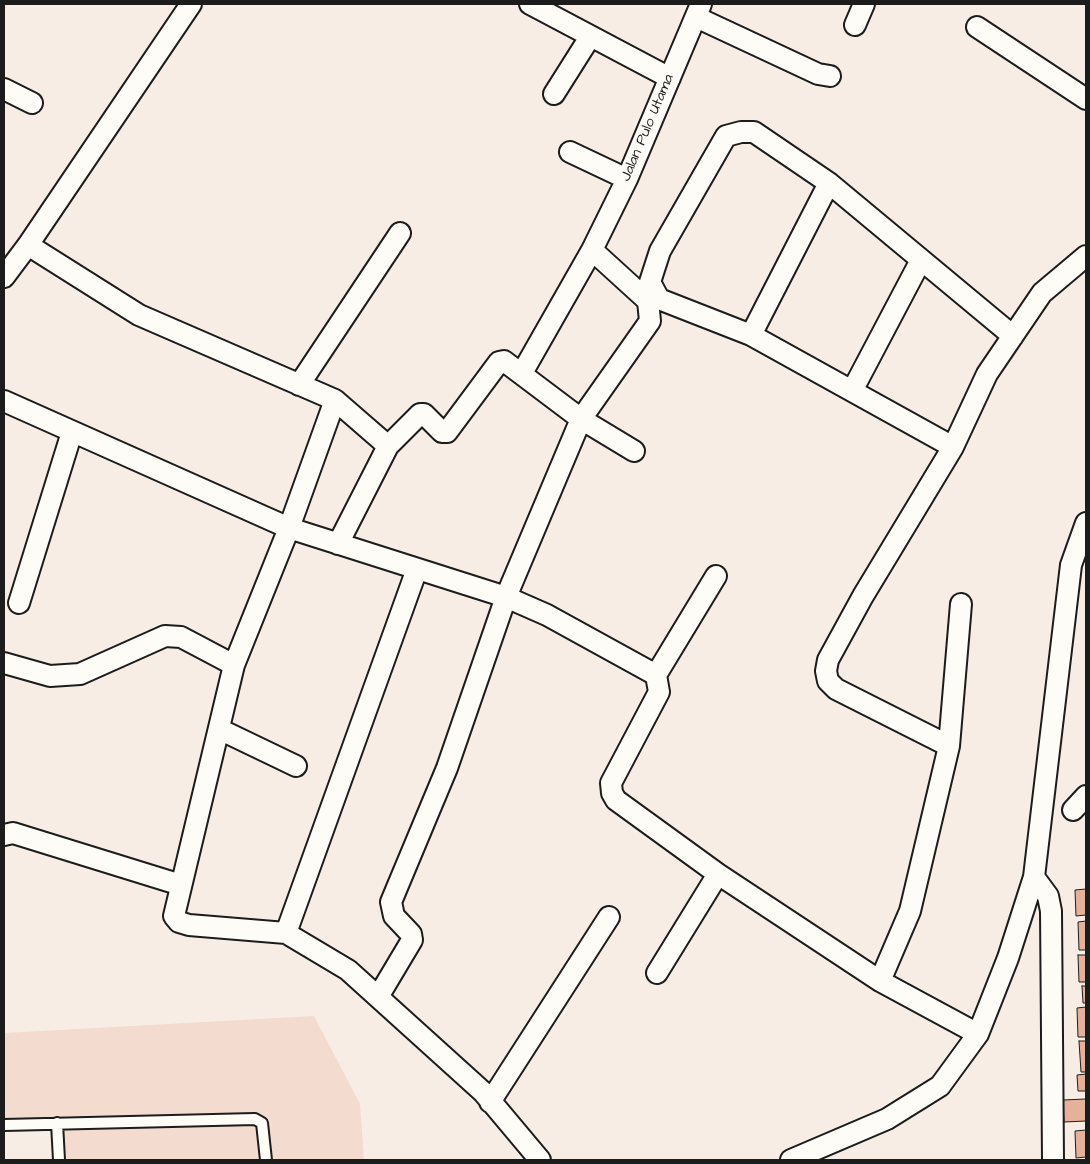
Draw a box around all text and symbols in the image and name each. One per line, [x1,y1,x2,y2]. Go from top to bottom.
street label: Jalan Pulo Utama [617,72,679,184]

